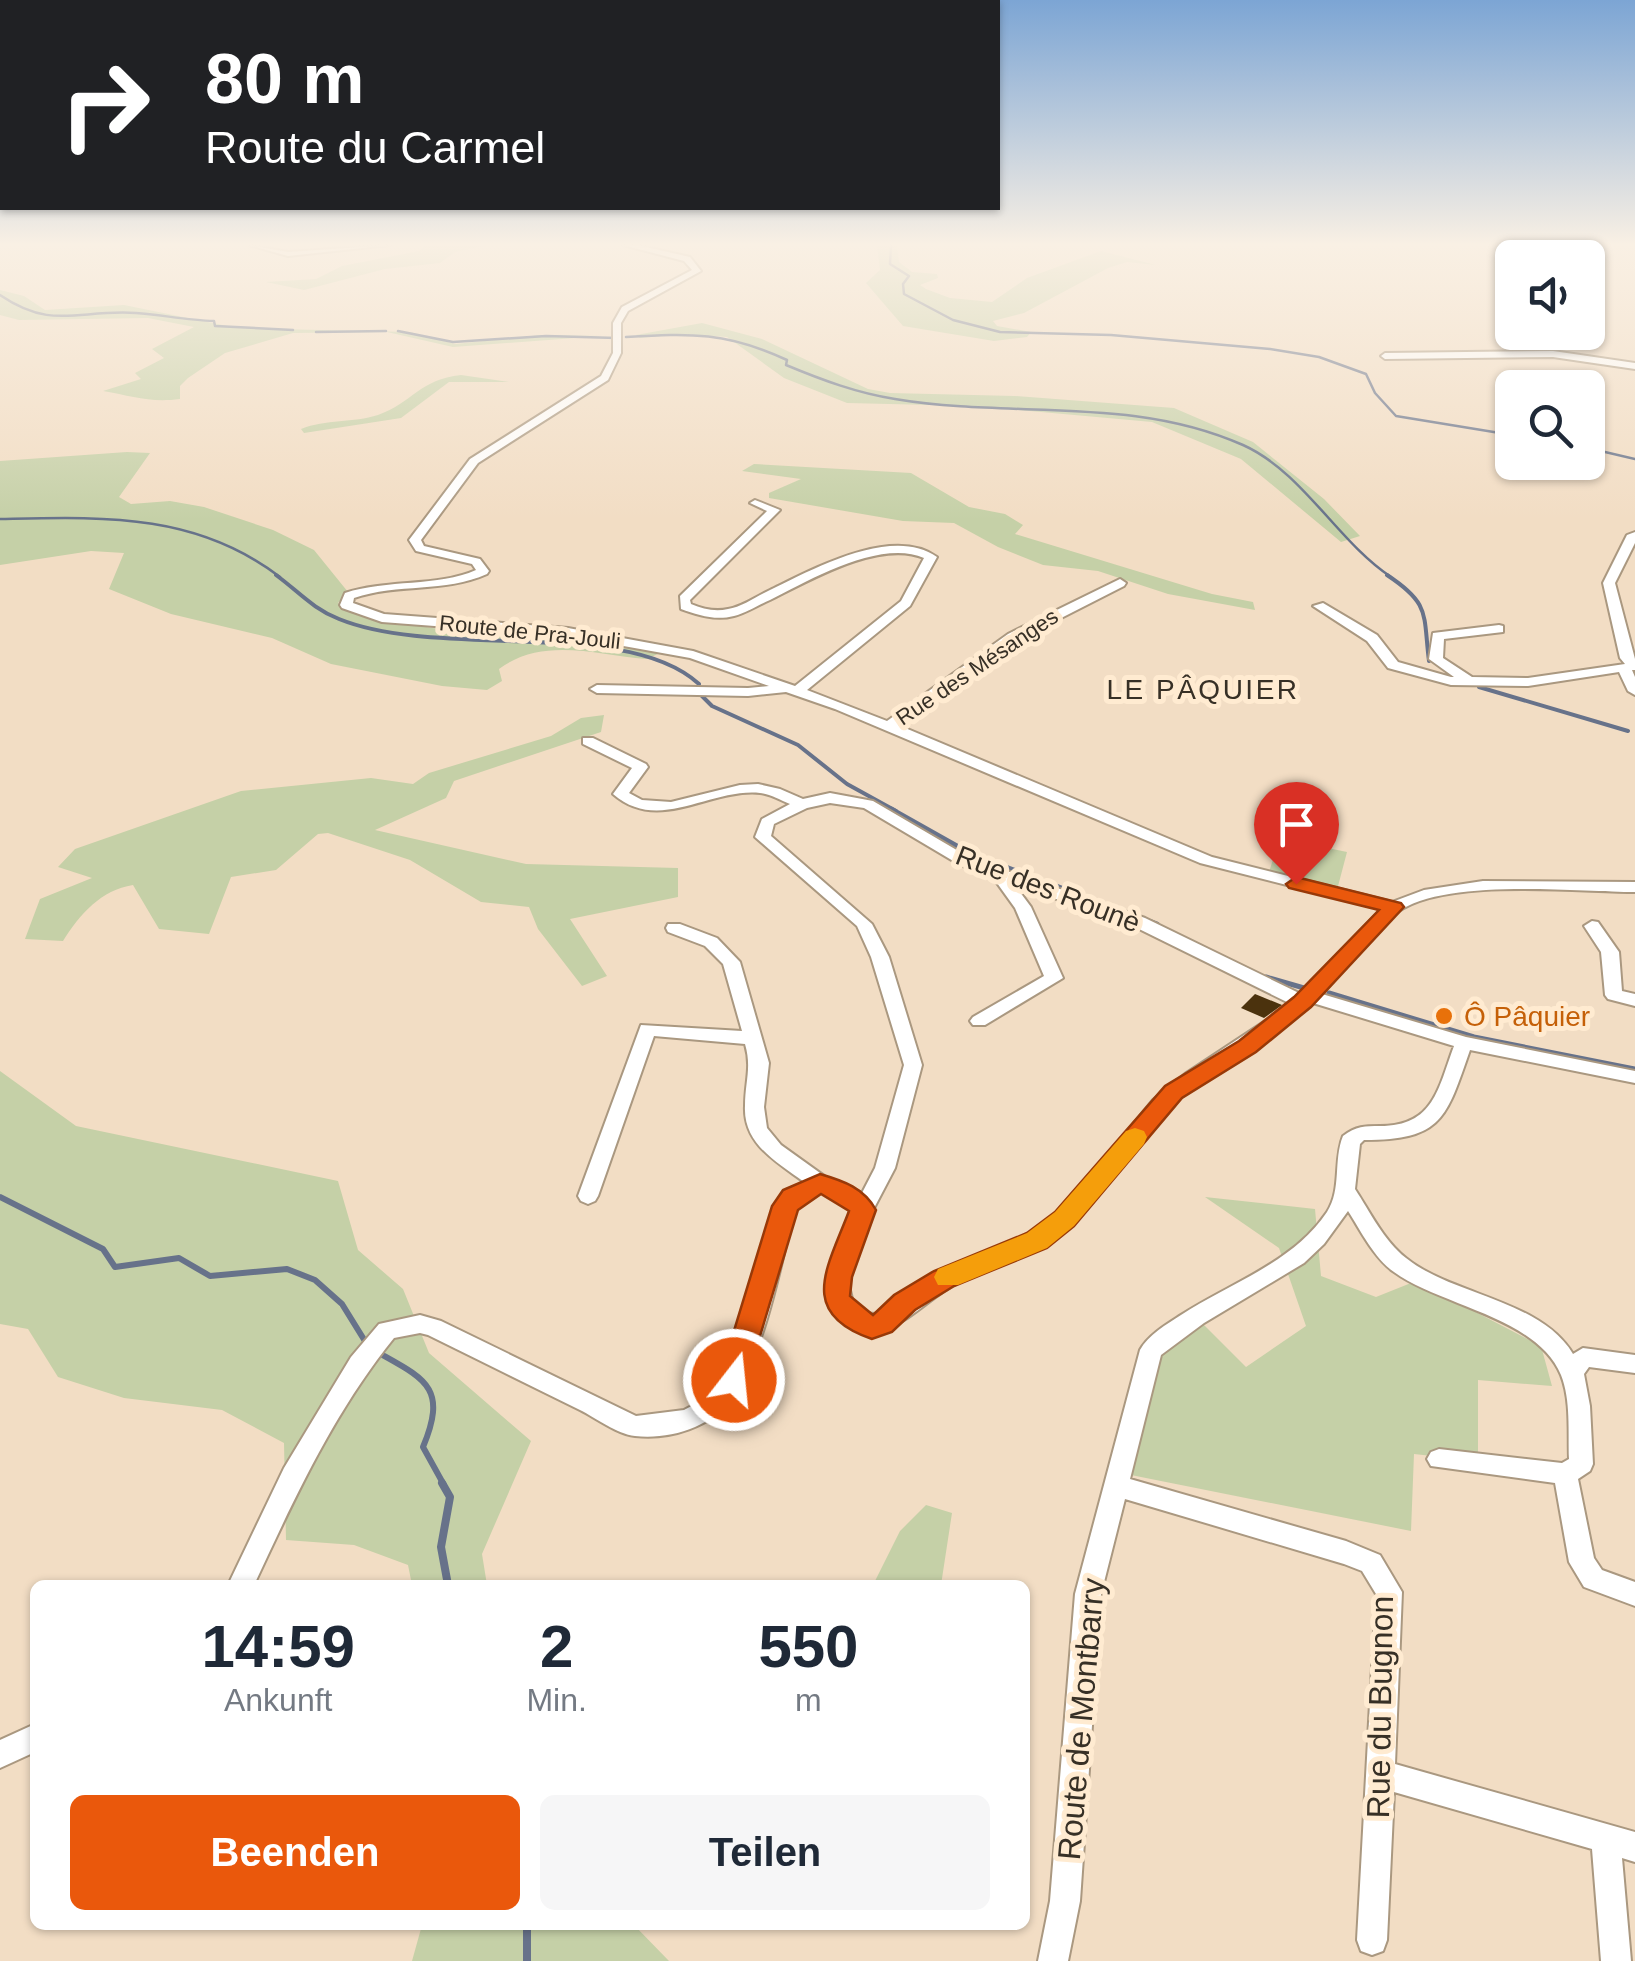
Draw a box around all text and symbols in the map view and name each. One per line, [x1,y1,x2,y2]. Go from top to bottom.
icon: right [40,40,170,170]
text: 80 m [205,40,365,118]
text: Route du Carmel [205,122,545,173]
map controls [1495,240,1605,480]
button: sound [1495,240,1605,350]
button: search [1495,370,1605,480]
street label: Rue des Mésanges [891,604,1063,730]
street label: Route de Pra-Jouli [438,610,622,654]
district label: LE PÂQUIER [1106,674,1300,705]
pin [1254,782,1339,885]
icon: arrive [1269,797,1324,852]
street label: Rue des Rounè [952,840,1144,938]
place label: Ô Pâquier [1464,1001,1590,1032]
marker: Ô Pâquier [1433,1005,1455,1027]
position arrow [682,1328,786,1432]
street label: Route de Montbarry [1051,1577,1111,1861]
street label: Rue du Bugnon [1360,1595,1400,1819]
text: 14:59 [201,1613,355,1680]
text: 2 [540,1613,573,1680]
text: 550 [758,1613,858,1680]
text: Ankunft [224,1682,332,1718]
text: Min. [526,1682,587,1718]
text: m [795,1682,822,1718]
button: Beenden [70,1795,520,1910]
button: Teilen [540,1795,990,1910]

